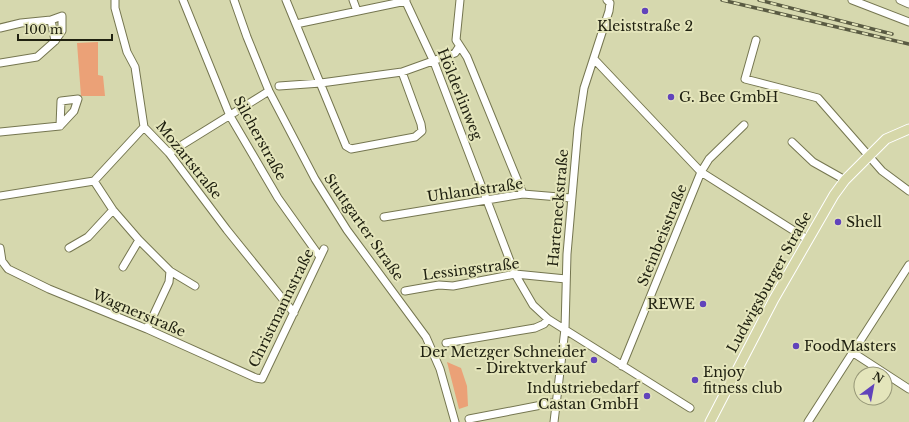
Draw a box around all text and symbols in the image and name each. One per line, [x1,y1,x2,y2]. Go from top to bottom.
marker: Kleiststraße 2 [640,6,650,16]
scale bar [18,16,112,42]
place label: Kleiststraße 2 [597,17,693,35]
text: 100 m [24,22,63,37]
street label: Hölderlinweg [433,46,487,143]
place label: G. Bee GmbH [679,88,779,106]
marker: G. Bee GmbH [666,92,676,102]
street label: Silcherstraße [229,93,291,183]
street label: Mozartstraße [152,117,226,203]
street label: Harteneckstraße [544,148,572,268]
street label: Stuttgarter Straße [320,170,408,284]
street label: Uhlandstraße [426,174,524,206]
street label: Steinbeisstraße [633,181,691,289]
street label: Ludwigsburger Straße [723,208,815,356]
place label: Shell [846,213,882,231]
marker: Shell [833,217,843,227]
street label: Christmannstraße [244,246,318,370]
street label: Lessingstraße [422,254,520,284]
street label: Wagnerstraße [89,285,188,341]
place label: REWE [647,295,695,313]
marker: REWE [698,299,708,309]
place label: FoodMasters [804,337,896,355]
marker: FoodMasters [791,341,801,351]
place label: Der Metzger Schneider - Direktverkauf [420,343,588,377]
marker: Der Metzger Schneider - Direktverkauf [589,355,599,365]
place label: Enjoy fitness club [703,363,782,397]
north arrow [853,366,893,406]
text: N [870,369,887,387]
marker: Enjoy fitness club [690,375,700,385]
place label: Industriebedarf Castan GmbH [527,379,641,413]
marker: Industriebedarf Castan GmbH [642,391,652,401]

